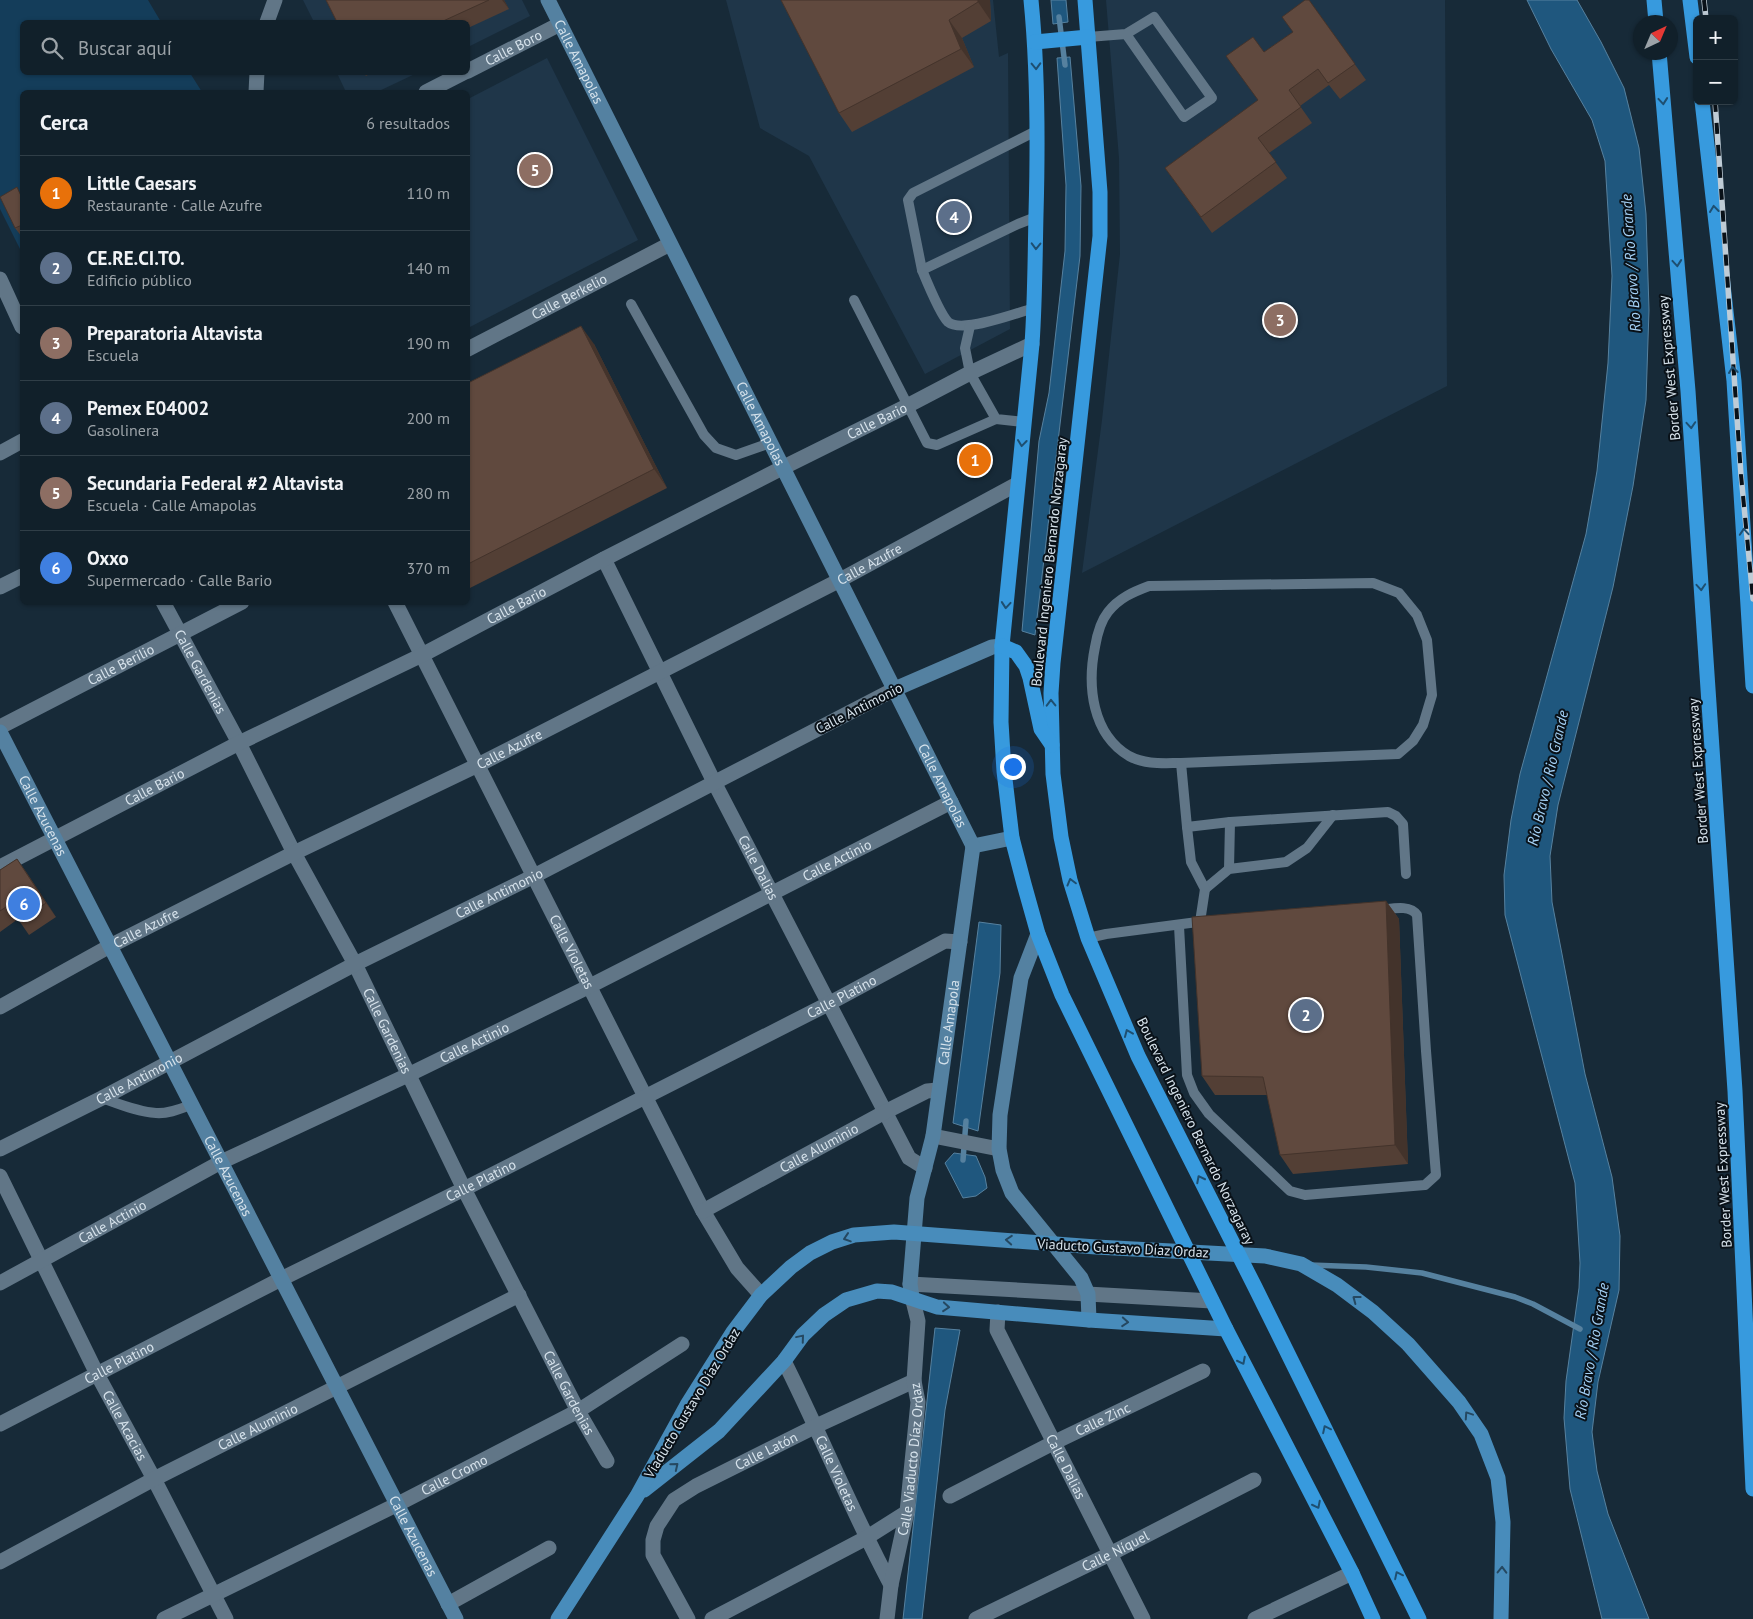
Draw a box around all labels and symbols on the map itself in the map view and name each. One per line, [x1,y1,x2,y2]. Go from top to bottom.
north arrow [1633,15,1678,60]
street label: Calle Amapolas [550,17,608,107]
street label: Calle Boro [482,26,545,70]
one-way arrow [1030,62,1041,70]
one-way arrow [1657,97,1668,105]
pin: 5 [519,151,551,189]
water label: Río Bravo / Rio Grande [1616,193,1645,333]
pin: 4 [938,198,970,236]
one-way arrow [1709,204,1720,212]
one-way arrow [1030,242,1041,250]
one-way arrow [1671,259,1682,267]
street label: Calle Berkelio [528,269,610,324]
street label: Border West Expressway [1654,294,1684,441]
pin: 3 [1264,301,1296,339]
one-way arrow [1728,366,1739,374]
street label: Calle Amapolas [732,378,789,469]
street label: Calle Bario [844,398,910,443]
one-way arrow [1685,421,1696,429]
street label: Boulevard Ingeniero Bernardo Norzagaray [1027,436,1071,688]
one-way arrow [1017,439,1028,447]
pin: 1 [959,441,991,479]
one-way arrow [1738,528,1749,536]
street label: Calle Azufre [834,539,905,589]
street label: Calle Bario [483,582,549,628]
one-way arrow [1696,583,1707,591]
one-way arrow [1001,601,1012,609]
street label: Calle Gardenias [170,626,231,717]
street label: Calle Berilio [84,640,157,689]
street label: Calle Antimonio [812,678,906,738]
street label: Border West Expressway [1684,697,1712,844]
one-way arrow [1046,699,1056,707]
water label: Río Bravo / Rio Grande [1523,708,1572,847]
street label: Calle Azufre [473,725,545,773]
street label: Calle Amapolas [914,740,971,831]
your location [1000,754,1026,780]
street label: Calle Bario [121,764,187,810]
street label: Calle Azucenas [15,772,71,859]
street label: Calle Dalias [734,832,783,903]
street label: Calle Actinio [799,835,875,885]
street label: Calle Antimonio [452,864,546,922]
one-way arrow [1066,878,1076,886]
pin: 6 [8,885,40,923]
street label: Calle Azufre [110,904,182,952]
street label: Calle Violetas [546,911,598,992]
street label: Calle Platino [804,971,880,1022]
street label: Calle Amapola [934,979,963,1066]
street label: Calle Gardenias [359,985,416,1077]
pin: 2 [1290,996,1322,1034]
street label: Boulevard Ingeniero Bernardo Norzagaray [1133,1014,1259,1248]
street label: Calle Actinio [437,1018,512,1067]
one-way arrow [1124,1030,1134,1038]
street label: Calle Antimonio [93,1048,186,1109]
street label: Border West Expressway [1710,1101,1736,1248]
street label: Calle Aluminio [776,1119,862,1177]
street label: Calle Azucenas [200,1132,256,1219]
street label: Calle Platino [443,1155,519,1206]
one-way arrow [1196,1175,1206,1184]
street label: Calle Actinio [75,1196,150,1247]
one-way arrow [843,1232,852,1242]
street label: Viaducto Gustavo Díaz Ordaz [1036,1234,1209,1261]
one-way arrow [1004,1235,1012,1246]
water label: Río Bravo / Rio Grande [1570,1281,1613,1421]
one-way arrow [1353,1296,1362,1304]
one-way arrow [942,1302,950,1313]
one-way arrow [1122,1316,1130,1327]
street label: Viaducto Gustavo Díaz Ordaz [640,1325,744,1482]
one-way arrow [796,1335,805,1344]
street label: Calle Platino [81,1337,157,1388]
street label: Calle Gardenias [539,1347,599,1438]
one-way arrow [1236,1356,1246,1365]
street label: Calle Viaducto Díaz Ordaz [893,1381,927,1537]
street label: Calle Acacias [99,1387,151,1464]
street label: Calle Zinc [1072,1398,1133,1440]
street label: Calle Aluminio [215,1399,301,1454]
one-way arrow [1465,1412,1474,1421]
one-way arrow [1322,1426,1332,1435]
street label: Calle Latón [732,1428,800,1474]
street label: Calle Dalias [1042,1431,1090,1502]
street label: Calle Violetas [812,1432,862,1514]
street label: Calle Cromo [418,1450,491,1500]
one-way arrow [669,1463,678,1471]
street label: Calle Azucenas [385,1492,442,1580]
one-way arrow [1311,1500,1321,1509]
street label: Calle Níquel [1079,1526,1152,1575]
one-way arrow [1497,1566,1508,1574]
one-way arrow [1393,1571,1404,1580]

